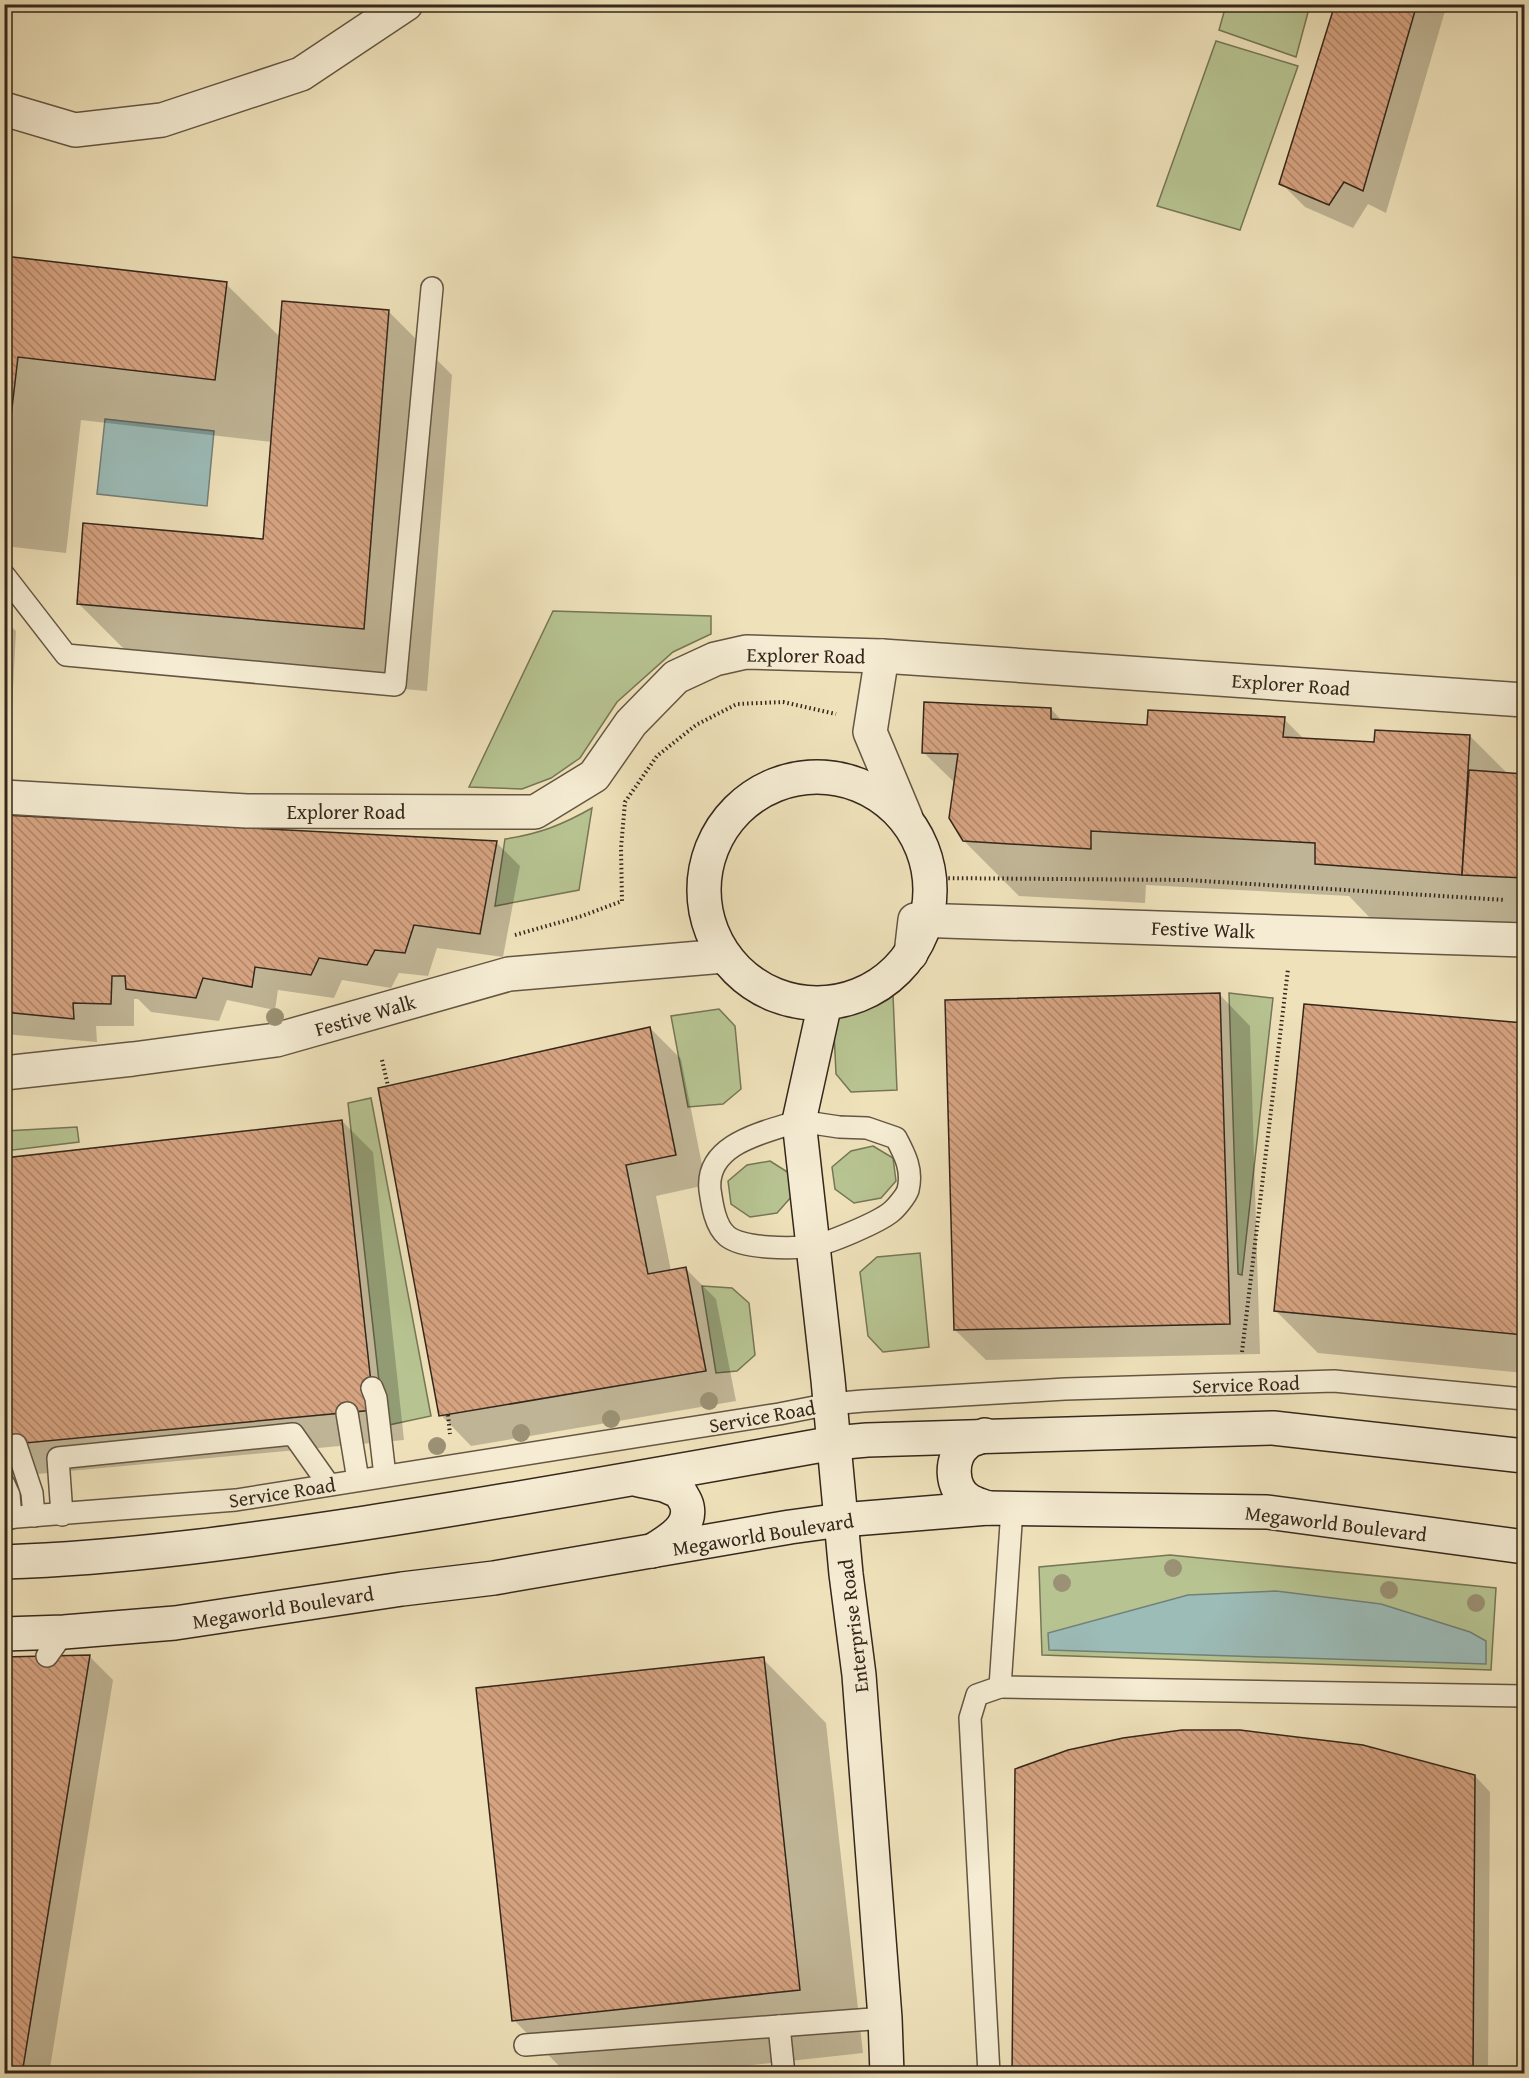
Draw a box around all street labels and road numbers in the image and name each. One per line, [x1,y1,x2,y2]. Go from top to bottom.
street label: Explorer Road [746,639,866,671]
street label: Explorer Road [1231,665,1352,703]
street label: Explorer Road [287,797,406,826]
street label: Festive Walk [1151,913,1256,945]
street label: Festive Walk [311,987,420,1043]
street label: Service Road [1192,1368,1301,1400]
street label: Service Road [707,1392,818,1440]
street label: Service Road [227,1469,338,1515]
street label: Megaworld Boulevard [1243,1497,1429,1549]
street label: Megaworld Boulevard [670,1505,856,1563]
street label: Enterprise Road [830,1557,876,1694]
street label: Megaworld Boulevard [190,1578,376,1636]

